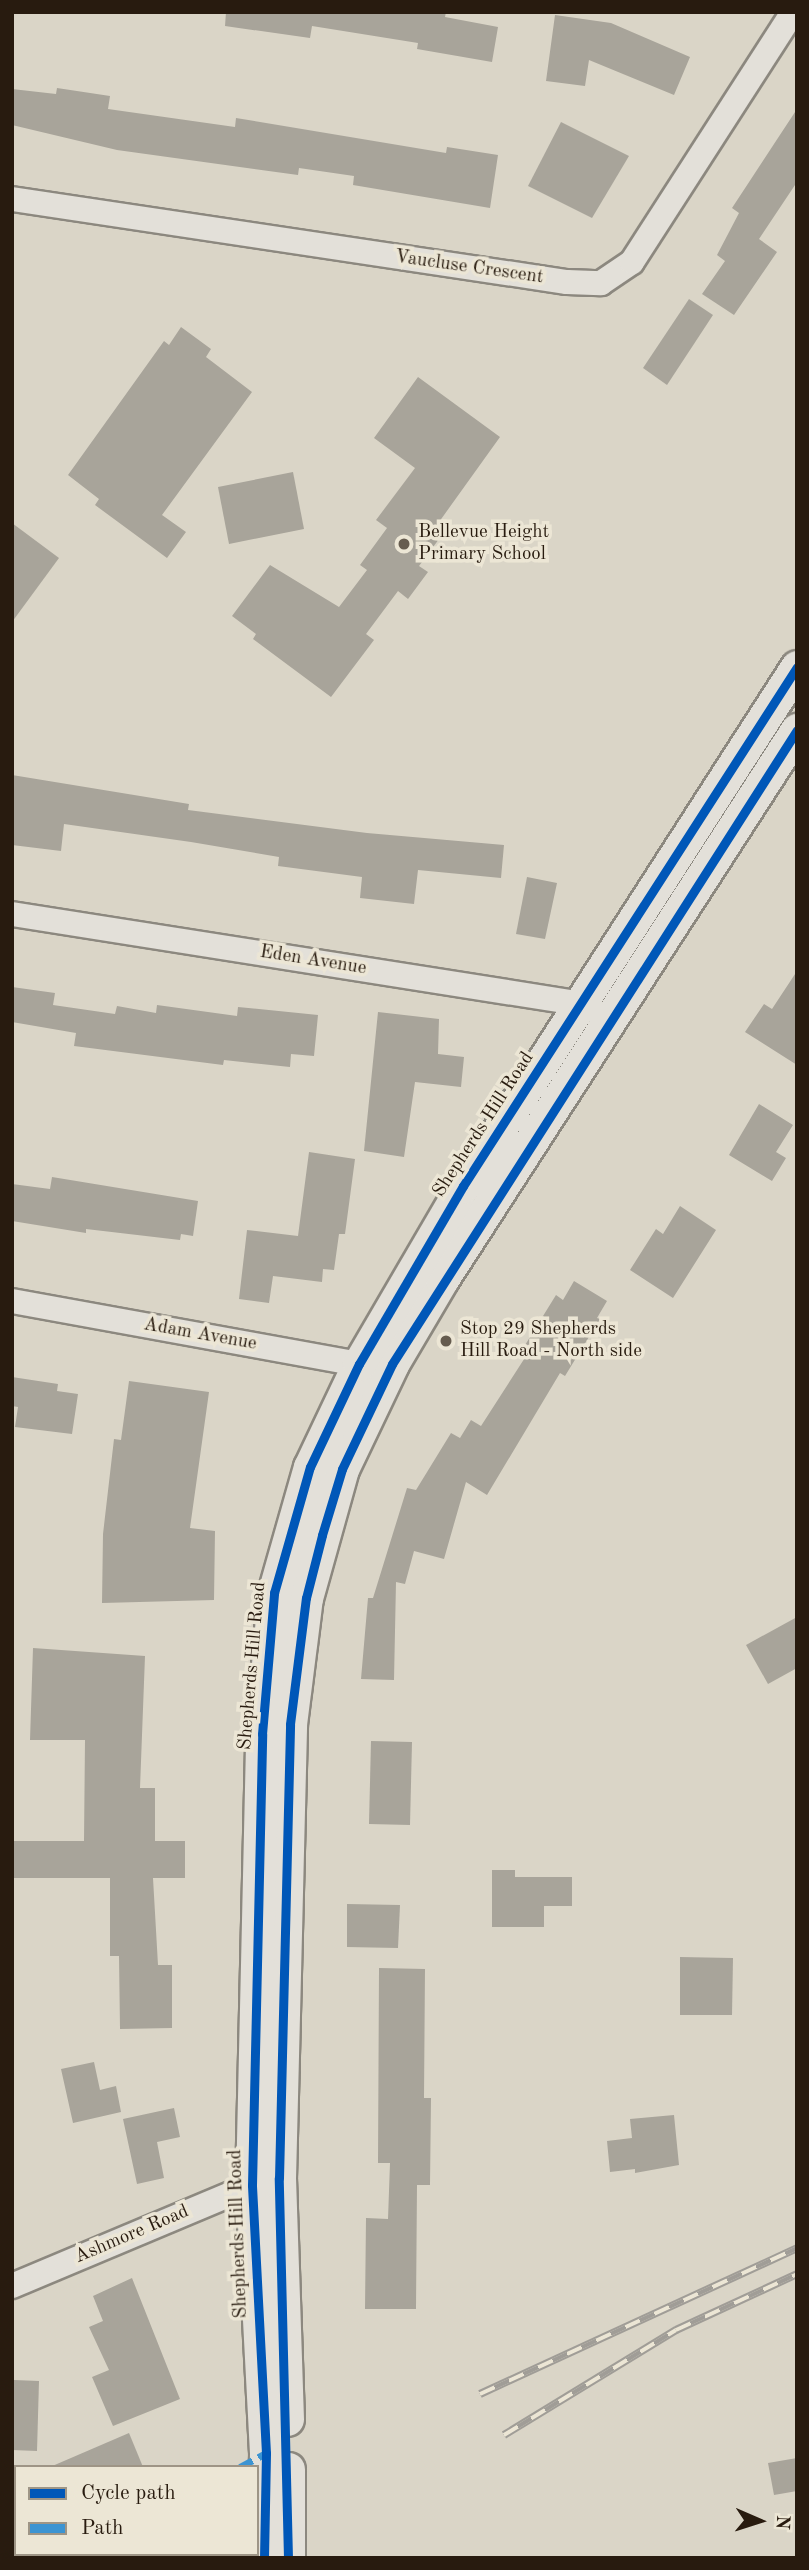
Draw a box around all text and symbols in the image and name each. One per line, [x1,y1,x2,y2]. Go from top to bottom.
street label: Vaucluse Crescent [393,246,545,290]
place label: Bellevue Height Primary School [418,522,549,566]
marker: Bellevue Height Primary School [396,536,412,552]
street label: Eden Avenue [258,941,368,981]
street label: Shepherds Hill Road [428,1048,540,1202]
street label: Adam Avenue [142,1314,258,1356]
place label: Stop 29 Shepherds Hill Road - North side [460,1319,642,1363]
marker: Stop 29 Shepherds Hill Road - North side [438,1333,454,1349]
street label: Shepherds Hill Road [234,1581,272,1751]
street label: Shepherds Hill Road [225,2149,253,2319]
street label: Ashmore Road [71,2201,193,2269]
legend [14,2465,259,2556]
text: Cycle path [81,2483,176,2504]
north arrow [725,2486,795,2556]
text: N [772,2514,791,2530]
text: Path [81,2518,124,2539]

